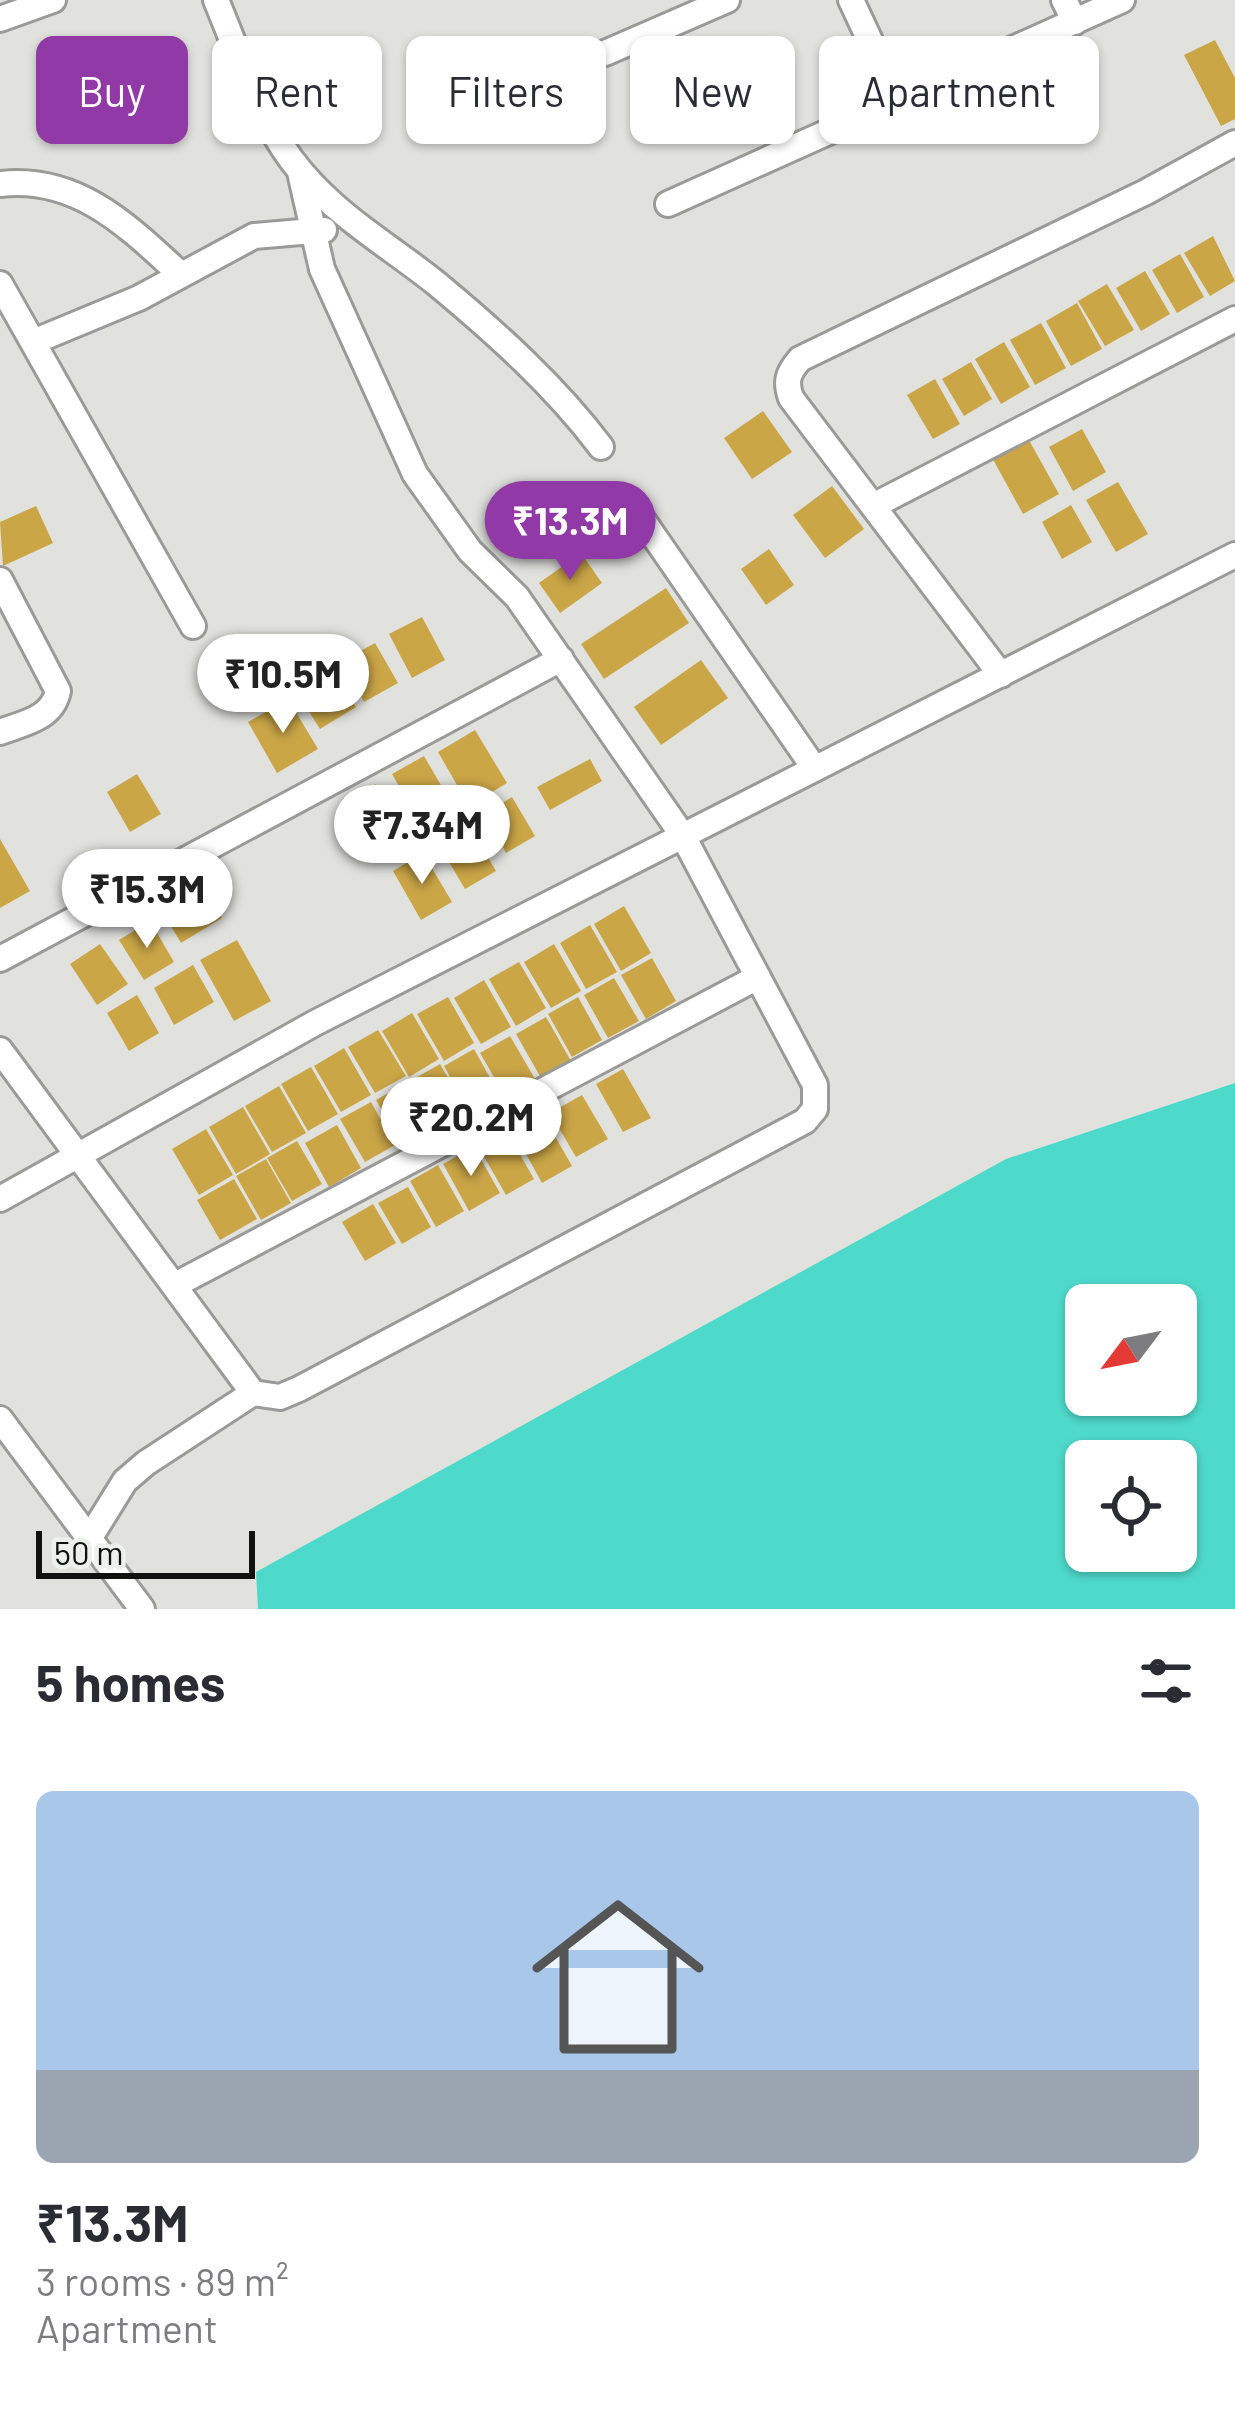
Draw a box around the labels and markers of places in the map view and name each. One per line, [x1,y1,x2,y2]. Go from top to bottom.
pin: ₹13.3M [472,481,668,583]
pin: ₹10.5M [185,634,381,736]
pin: ₹7.34M [324,785,520,887]
pin: ₹15.3M [49,849,245,951]
pin: ₹20.2M [373,1077,569,1179]

